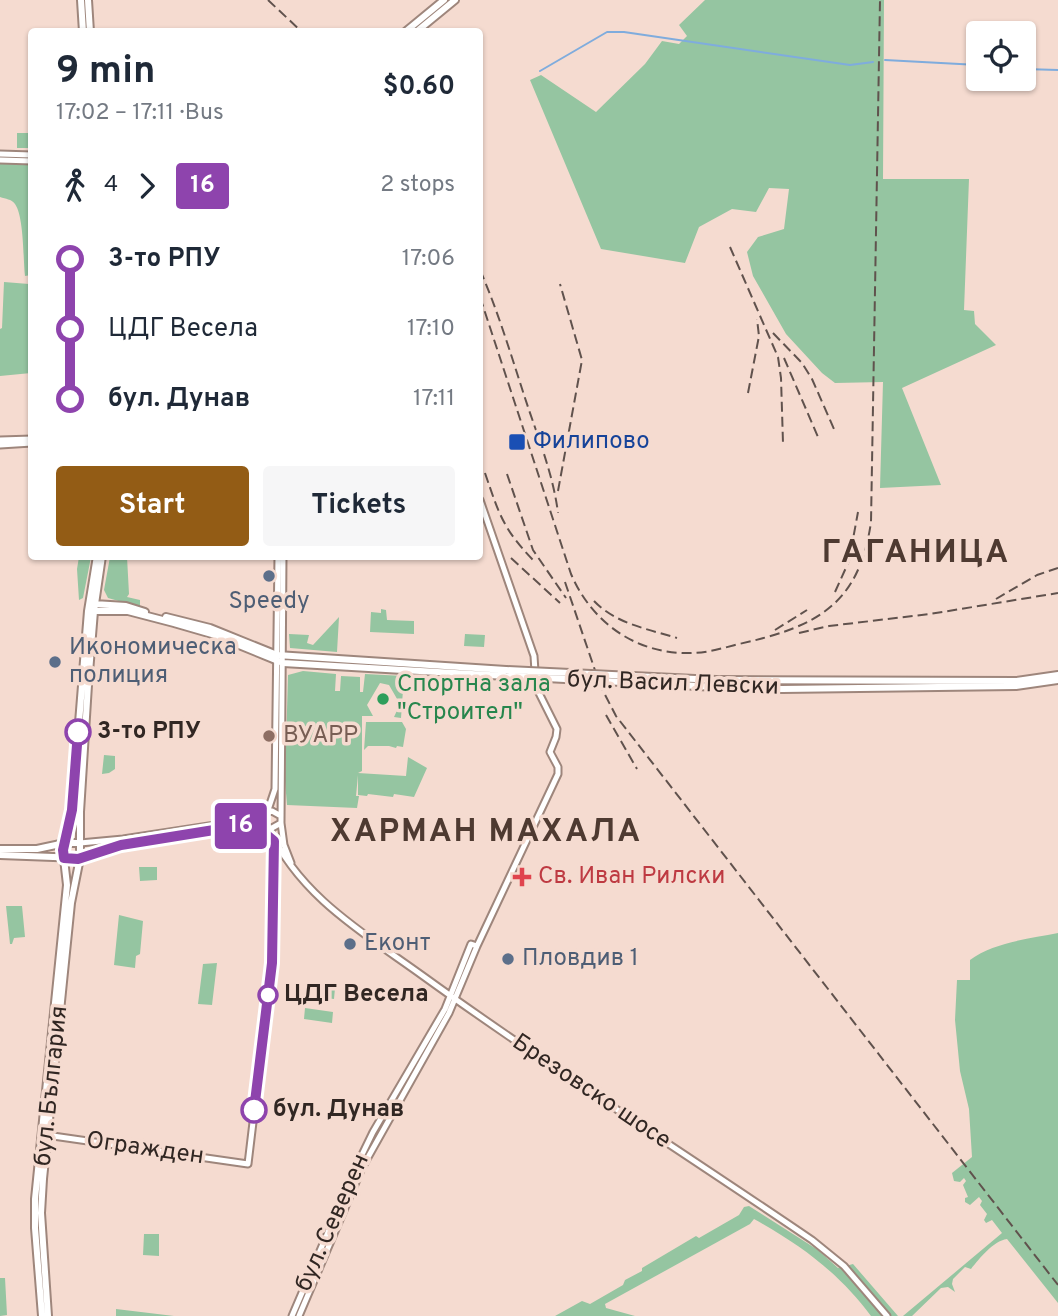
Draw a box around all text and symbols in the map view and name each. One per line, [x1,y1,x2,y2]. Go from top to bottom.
map controls [966,21,1036,91]
button: locate [966,21,1036,91]
text: 9 min [56,48,155,97]
text: $0.60 [383,71,455,104]
text: 17:02 – 17:11 · Bus [56,99,224,128]
icon: walk [56,167,94,205]
icon: forward [128,167,166,205]
text: 4 [104,171,118,200]
text: 16 [190,171,215,201]
text: 2 stops [380,171,455,200]
text: 3-то РПУ [108,243,220,276]
text: 17:06 [402,245,455,274]
text: ЦДГ Весела [108,313,258,346]
text: 17:10 [407,315,455,344]
text: бул. Дунав [108,383,250,416]
text: 17:11 [413,385,455,414]
place label: Филипово [533,427,650,457]
marker: Филипово [507,432,527,452]
button: Start [56,466,249,546]
button: Tickets [263,466,455,546]
district label: ГАГАНИЦА [822,534,1010,574]
marker: Speedy [261,568,277,584]
place label: Speedy [228,587,310,617]
place label: Икономическа полиция [69,633,237,691]
marker: Икономическа полиция [47,654,63,670]
street label: бул. Васил Левски [567,665,779,703]
place label: Спортна зала "Строител" [397,670,551,728]
marker: Спортна зала "Строител" [375,691,391,707]
place label: 3-то РПУ [97,717,201,747]
marker: 3-то РПУ [65,719,91,745]
place label: ВУАРР [283,721,358,751]
marker: ВУАРР [261,728,277,744]
line badge: 16 [210,803,272,849]
text: 16 [229,811,253,841]
district label: ХАРМАН МАХАЛА [330,813,642,853]
place label: Св. Иван Рилски [538,862,725,892]
marker: Св. Иван Рилски [512,867,532,887]
place label: Еконт [364,929,431,959]
marker: Еконт [342,936,358,952]
place label: Пловдив 1 [522,944,639,974]
marker: Пловдив 1 [500,951,516,967]
place label: ЦДГ Весела [284,980,429,1010]
marker: ЦДГ Весела [258,985,278,1005]
street label: бул. България [29,1004,75,1168]
street label: Брезовско шосе [506,1028,676,1156]
place label: бул. Дунав [273,1095,404,1125]
marker: бул. Дунав [241,1097,267,1123]
street label: Огражден [84,1126,206,1172]
street label: бул. Северен [289,1149,377,1297]

